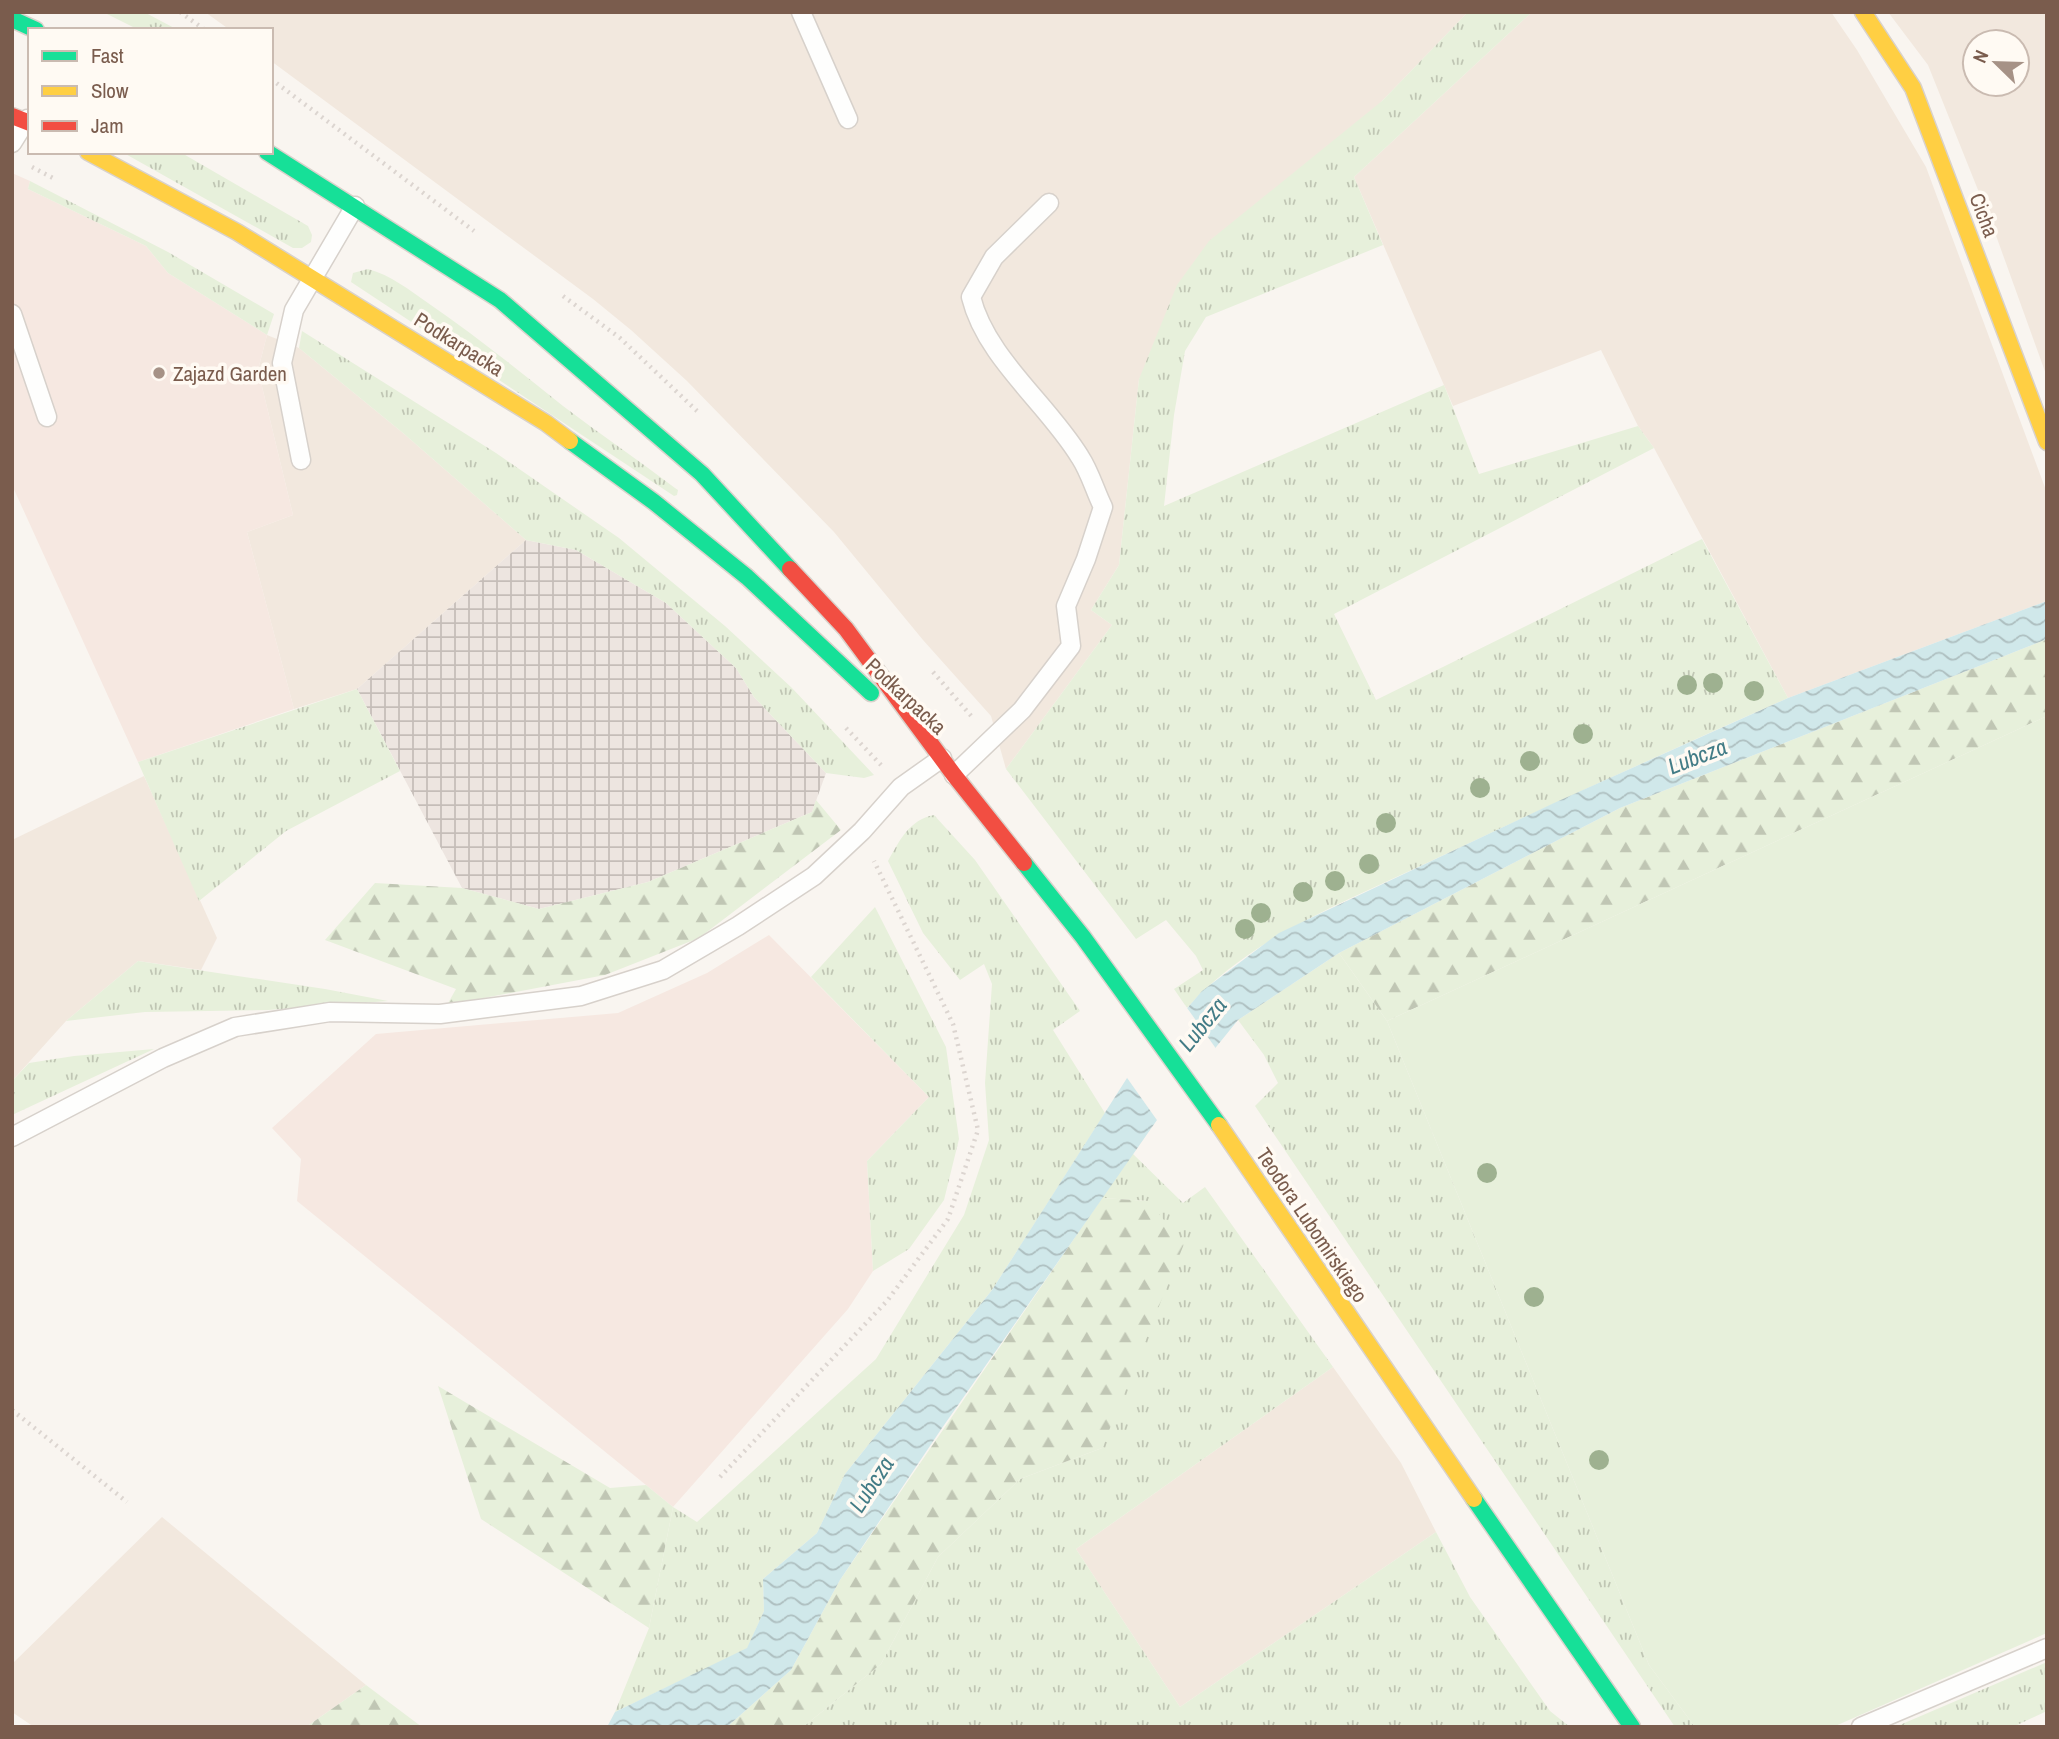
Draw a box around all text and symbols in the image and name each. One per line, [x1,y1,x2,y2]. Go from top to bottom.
legend [28,28,273,154]
north arrow [1961,28,2031,98]
text: Fast [91,41,124,70]
text: N [1966,46,1995,67]
text: Slow [91,76,129,105]
text: Jam [91,111,124,140]
street label: Cicha [1962,189,2006,242]
street label: Podkarpacka [409,305,510,383]
place label: Zajazd Garden [173,359,287,388]
marker: Zajazd Garden [151,365,167,381]
street label: Podkarpacka [859,651,953,741]
water label: Lubcza [1663,731,1731,781]
water label: Lubcza [1171,991,1233,1057]
street label: Teodora Lubomirskiego [1249,1142,1375,1308]
water label: Lubcza [841,1450,901,1518]

